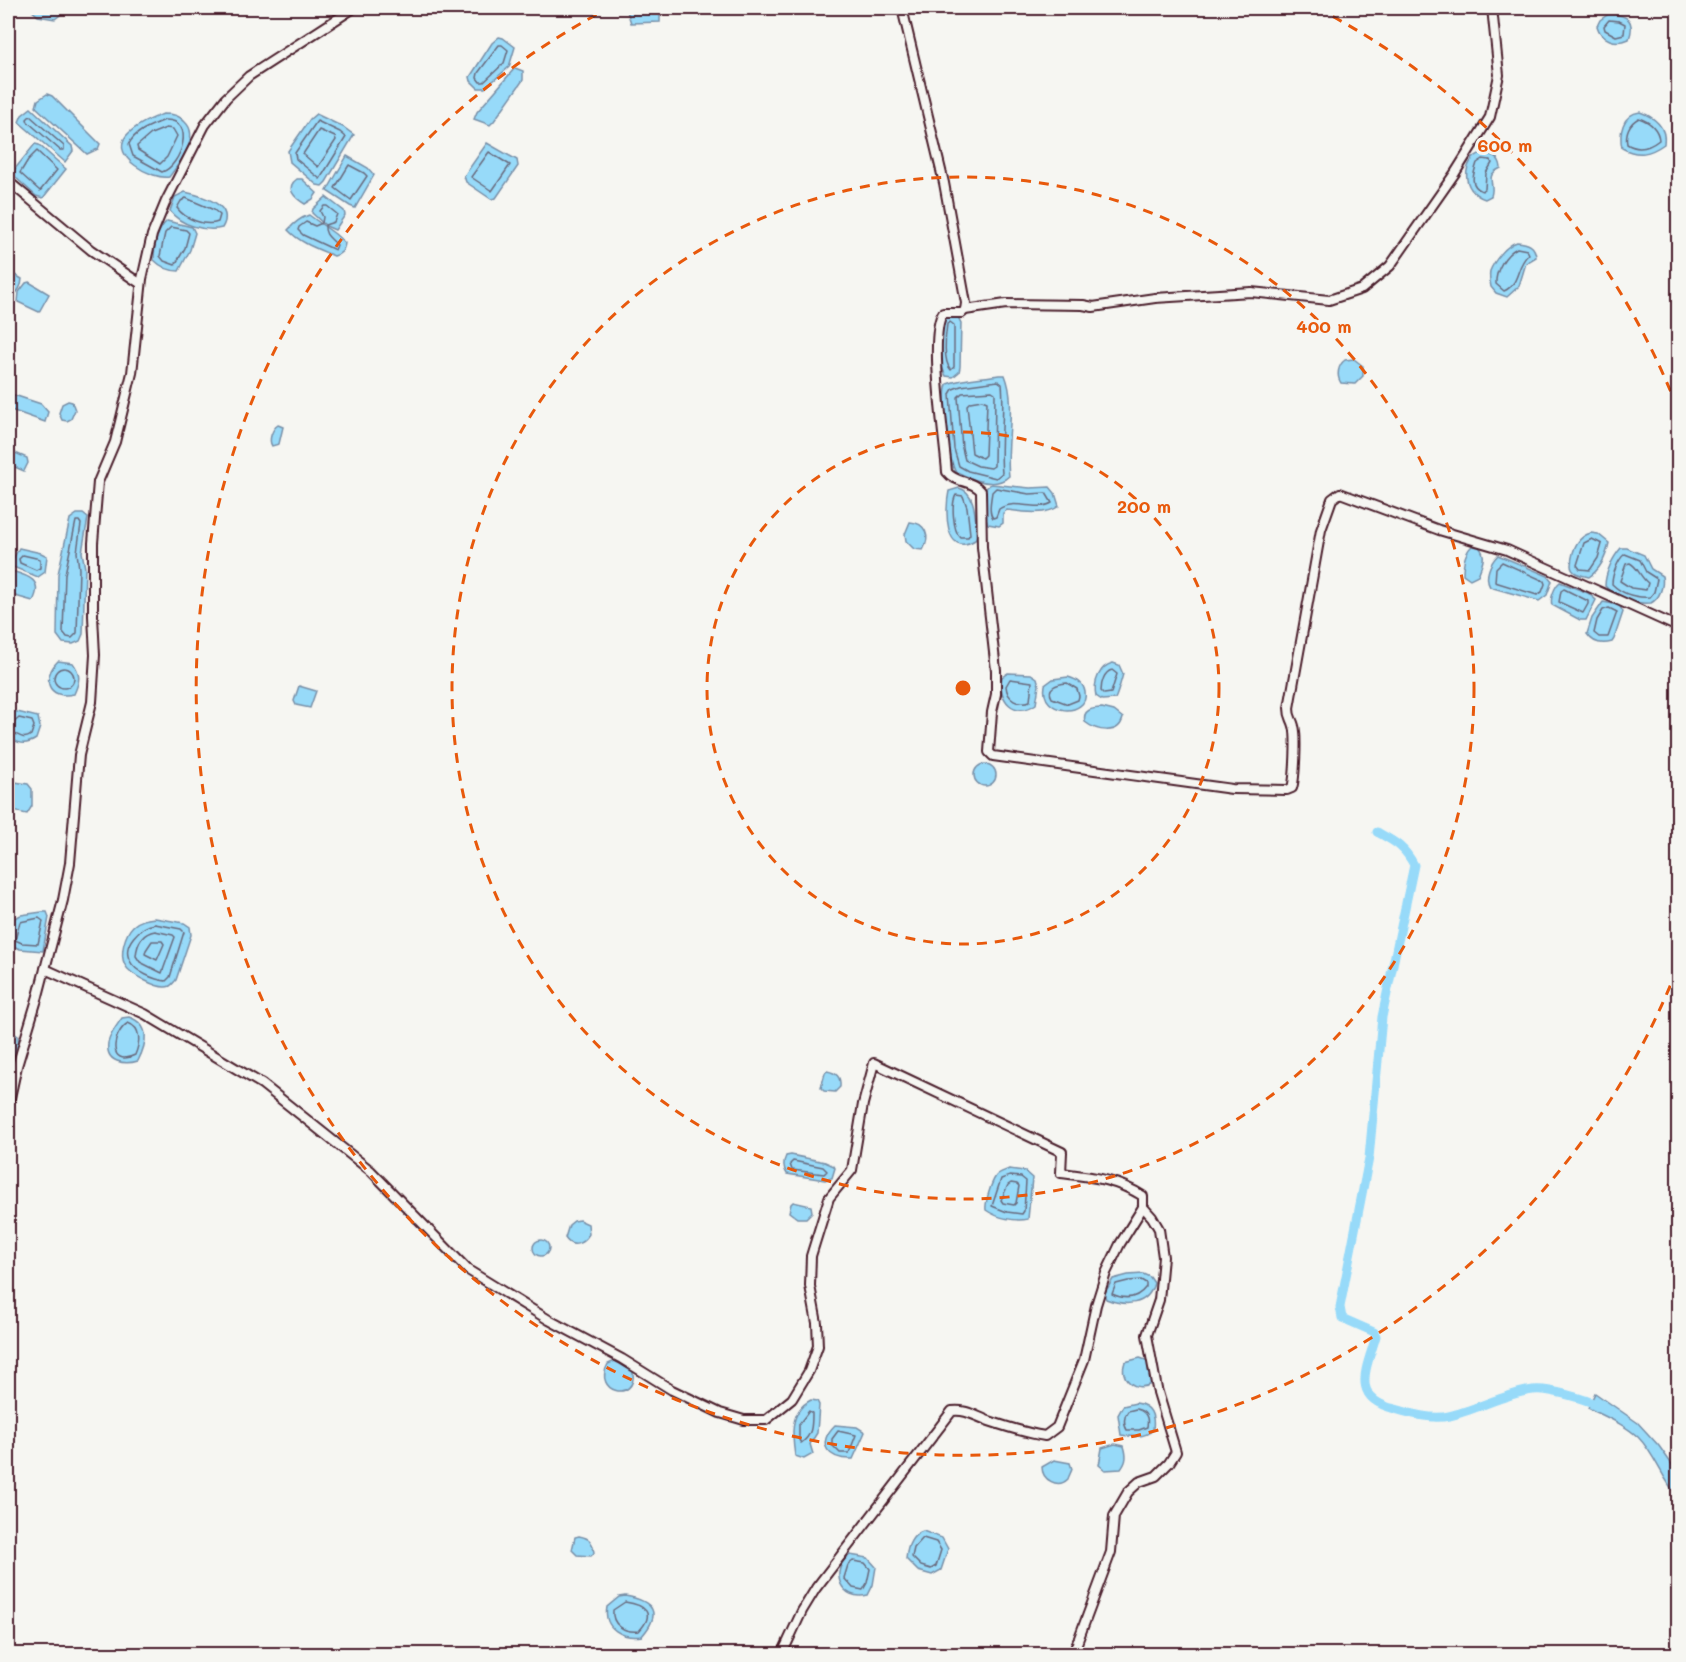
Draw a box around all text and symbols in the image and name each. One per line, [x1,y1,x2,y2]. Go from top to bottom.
text: 600 m [1478,133,1532,157]
text: 400 m [1296,314,1352,338]
text: 200 m [1117,494,1171,518]
centre of rings [953,678,973,698]

